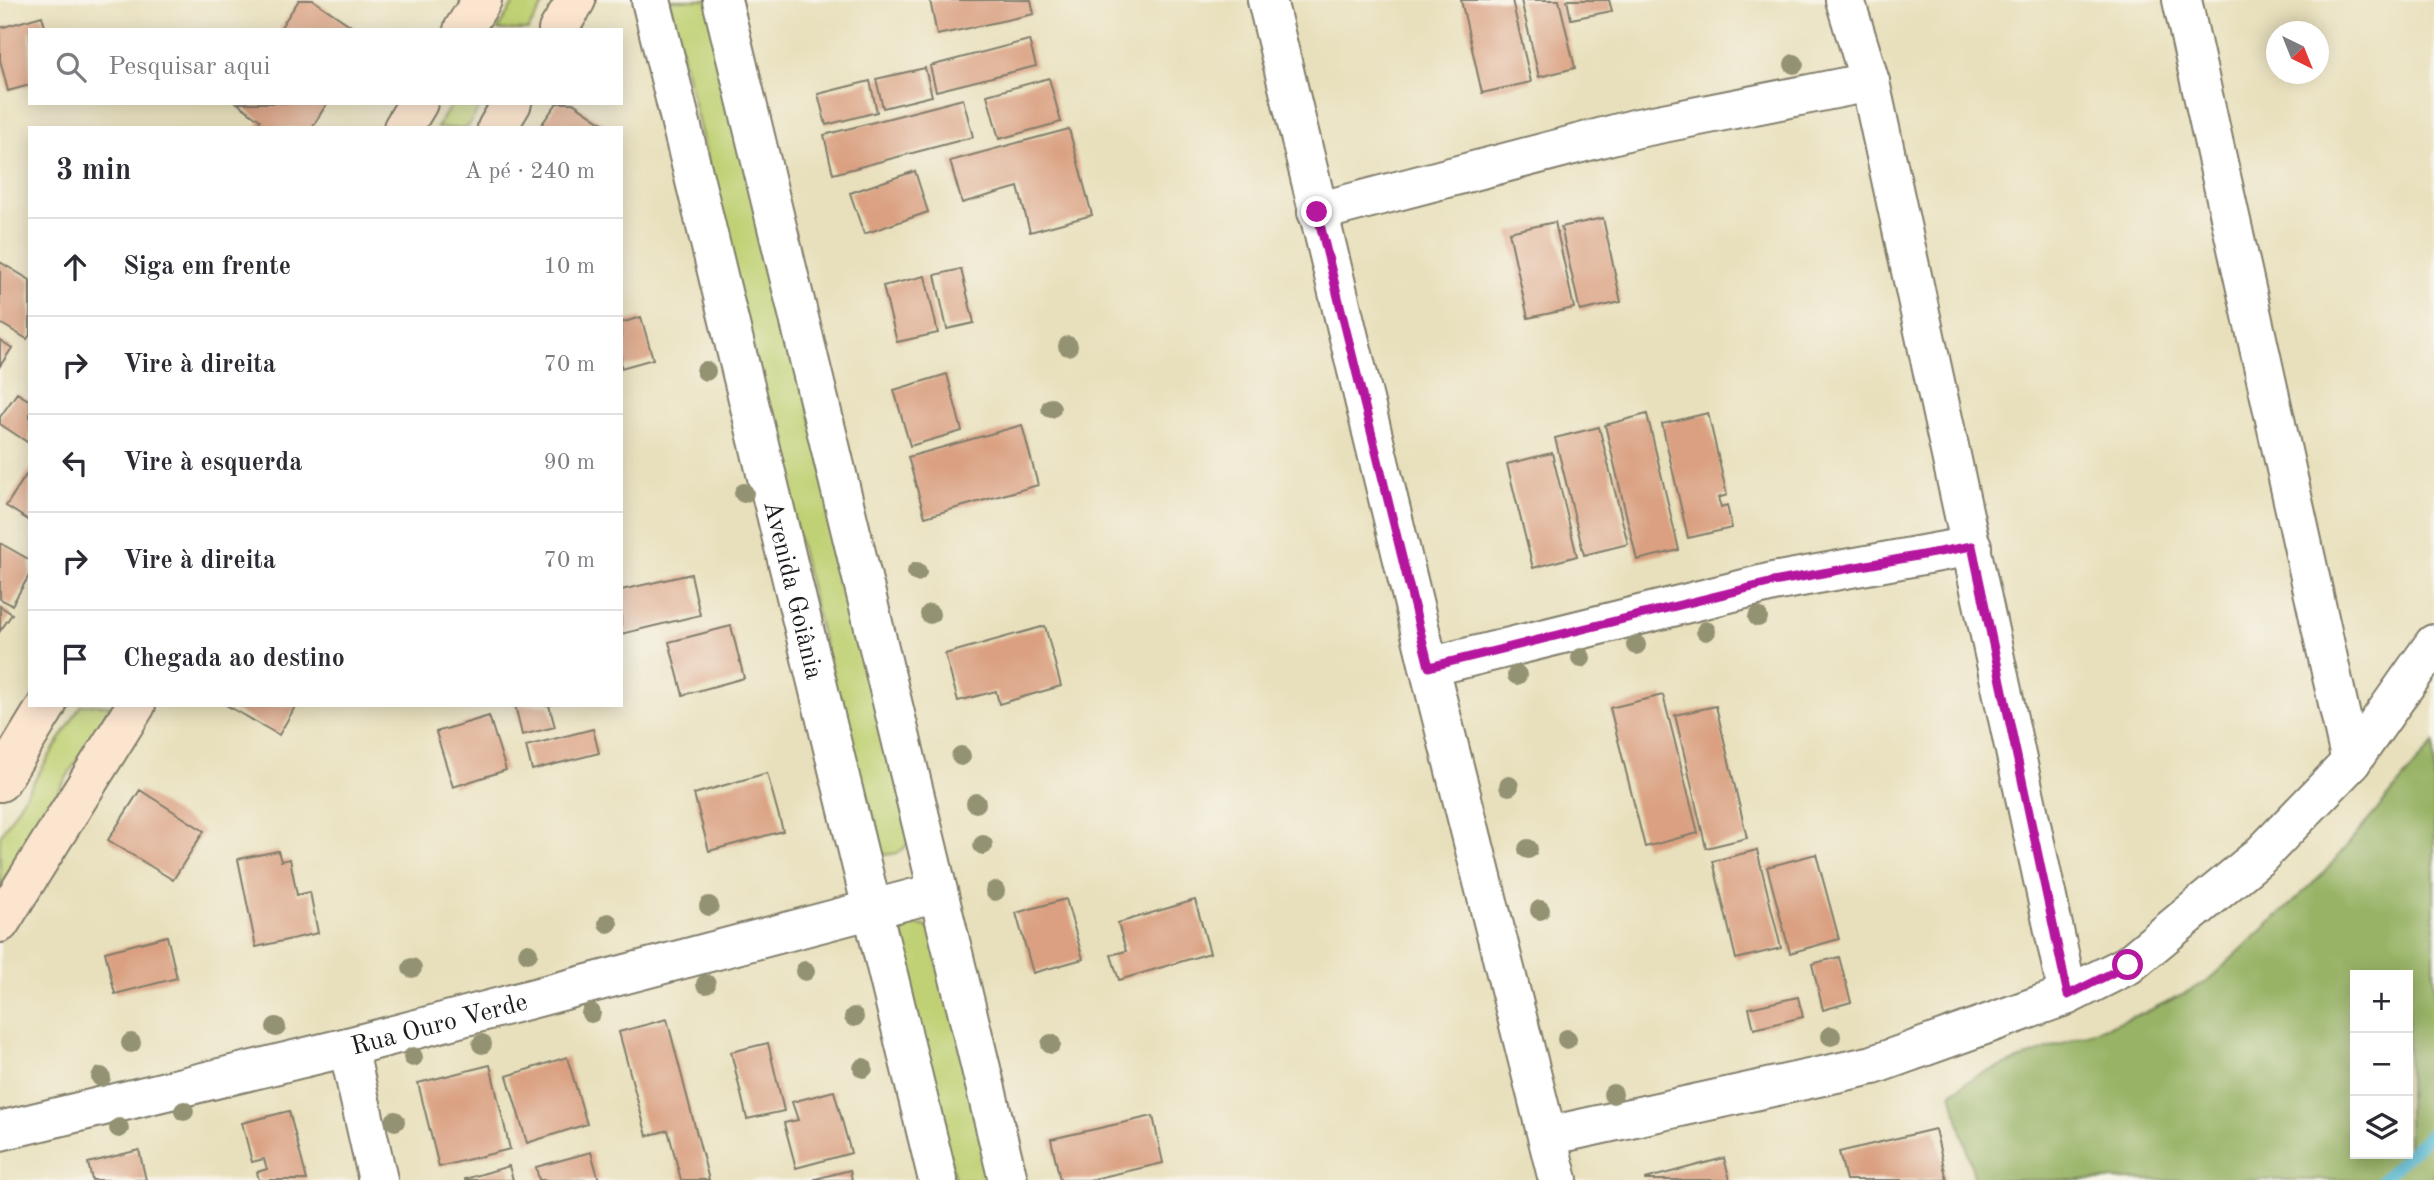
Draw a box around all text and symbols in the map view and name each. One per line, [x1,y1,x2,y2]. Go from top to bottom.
north arrow [2266,21,2329,84]
search box [28,28,623,105]
icon: search [52,48,90,86]
text: Pesquisar aqui [108,54,270,80]
text: 3 min [56,156,131,186]
text: A pé · 240 m [464,160,595,183]
route end [1301,196,1332,227]
icon: ahead [56,248,94,286]
text: Siga em frente [123,254,291,280]
text: 10 m [544,255,595,278]
icon: right [56,346,94,384]
text: Vire à direita [123,352,276,378]
text: 70 m [544,353,595,376]
icon: left [56,444,94,482]
text: Vire à esquerda [123,450,303,476]
text: 90 m [544,451,595,474]
street label: Avenida Goiânia [758,498,827,682]
icon: right [56,542,94,580]
text: Vire à direita [123,548,276,574]
text: 70 m [544,549,595,572]
icon: arrive [56,640,94,678]
text: Chegada ao destino [123,646,345,672]
route start [2112,949,2143,980]
map controls [2350,970,2413,1159]
button: + [2350,970,2413,1033]
street label: Rua Ouro Verde [348,989,530,1061]
button: − [2350,1033,2413,1096]
button: layers [2350,1096,2413,1159]

